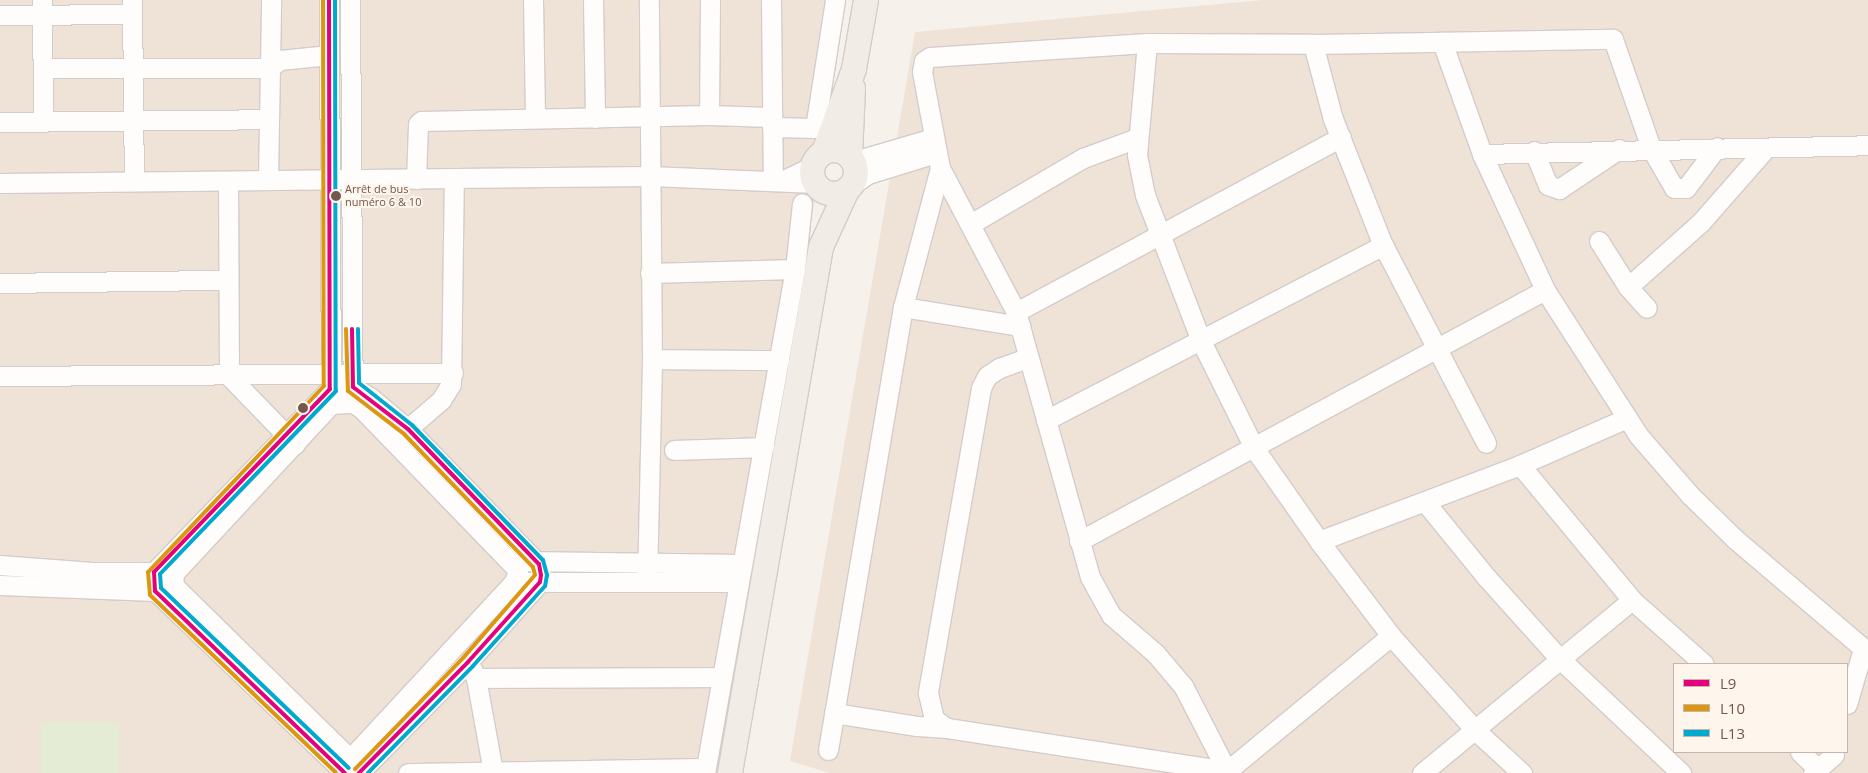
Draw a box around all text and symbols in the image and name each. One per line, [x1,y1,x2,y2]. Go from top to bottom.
place label: Arrêt de bus numéro 6 & 10 [345,183,421,209]
marker: Arrêt de bus numéro 6 & 10 [331,191,341,201]
unlabelled marker [298,403,308,413]
legend [1673,663,1848,753]
text: L9 [1720,673,1736,693]
text: L10 [1720,698,1745,718]
text: L13 [1720,723,1745,743]

